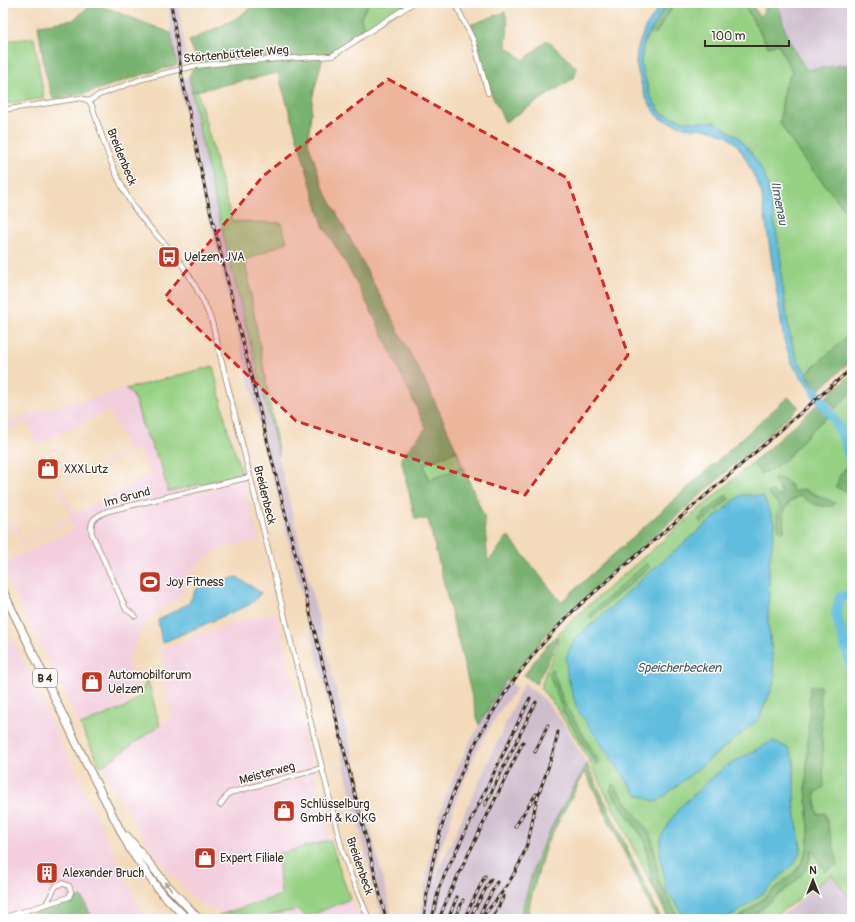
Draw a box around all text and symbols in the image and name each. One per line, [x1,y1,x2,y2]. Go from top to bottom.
scale bar [705,22,789,48]
text: 100 m [711,29,746,44]
street label: Störtenbütteler Weg [183,42,289,67]
street label: Breidenbeck [103,126,140,188]
water label: Ilmenau [767,180,791,228]
bus stop icon: Uelzen, JVA [156,244,182,270]
place label: Uelzen, JVA [184,250,245,265]
shop icon: XXXLutz [35,456,61,482]
place label: XXXLutz [64,462,108,477]
street label: Breidenbeck [250,464,279,526]
street label: Im Grund [102,484,152,511]
sports icon: Joy Fitness [137,569,163,595]
place label: Joy Fitness [166,575,224,590]
water label: Speicherbecken [637,660,722,676]
place label: Automobilforum Uelzen [108,668,192,697]
road number: B 4 [33,669,57,687]
shop icon: Automobilforum Uelzen [79,669,105,695]
street label: Meisterweg [238,759,297,788]
place label: Schlüsselburg GmbH & Ko KG [300,797,376,826]
shop icon: Schlüsselburg GmbH & Ko KG [271,798,297,824]
street label: Breidenbeck [343,835,376,897]
shop icon: Expert Filiale [192,845,218,871]
place label: Expert Filiale [220,851,284,866]
building icon: Alexander Bruch [34,860,60,886]
north arrow [793,860,833,900]
text: N [809,864,817,877]
place label: Alexander Bruch [62,866,145,881]
one-way arrow [163,881,172,891]

